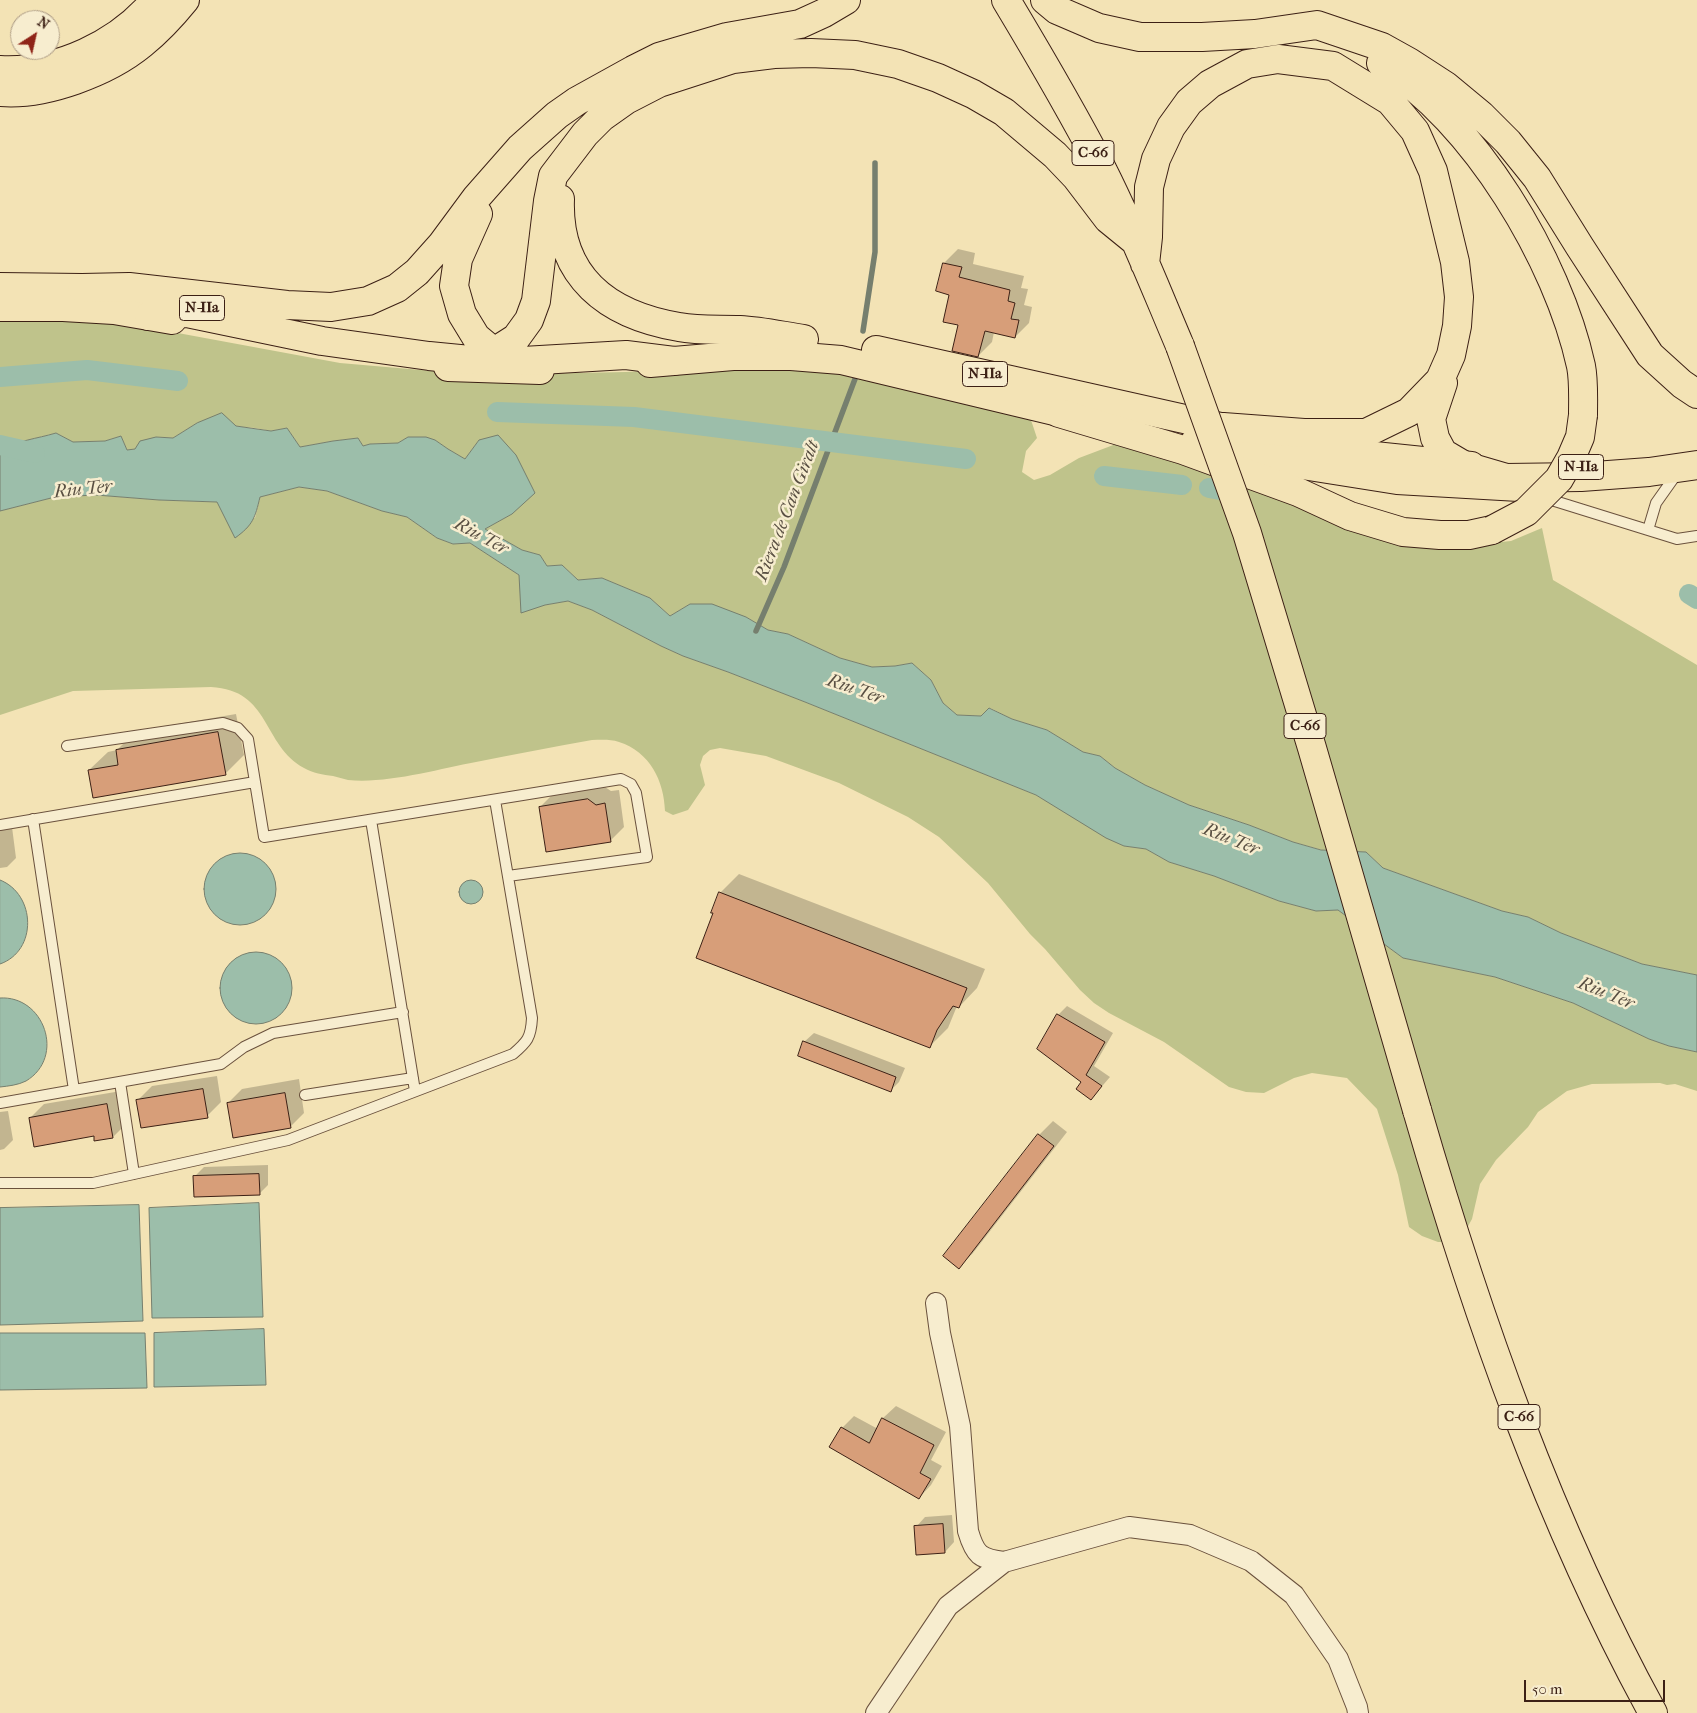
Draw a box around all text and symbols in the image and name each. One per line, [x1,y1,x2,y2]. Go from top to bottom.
north arrow [10,10,60,60]
text: N [34,13,53,33]
road number: C-66 [1072,140,1114,166]
road number: N-IIa [180,296,224,320]
road number: N-IIa [962,362,1008,386]
water label: Riera de Can Giralt [751,438,825,584]
road number: N-IIa [1558,454,1604,480]
water label: Riu Ter [53,476,113,504]
water label: Riu Ter [450,514,512,560]
water label: Riu Ter [824,670,886,710]
road number: C-66 [1284,714,1326,738]
water label: Riu Ter [1200,819,1262,861]
water label: Riu Ter [1575,973,1637,1015]
road number: C-66 [1498,1404,1540,1430]
scale bar [1527,1670,1668,1702]
text: 50 m [1532,1680,1562,1698]

